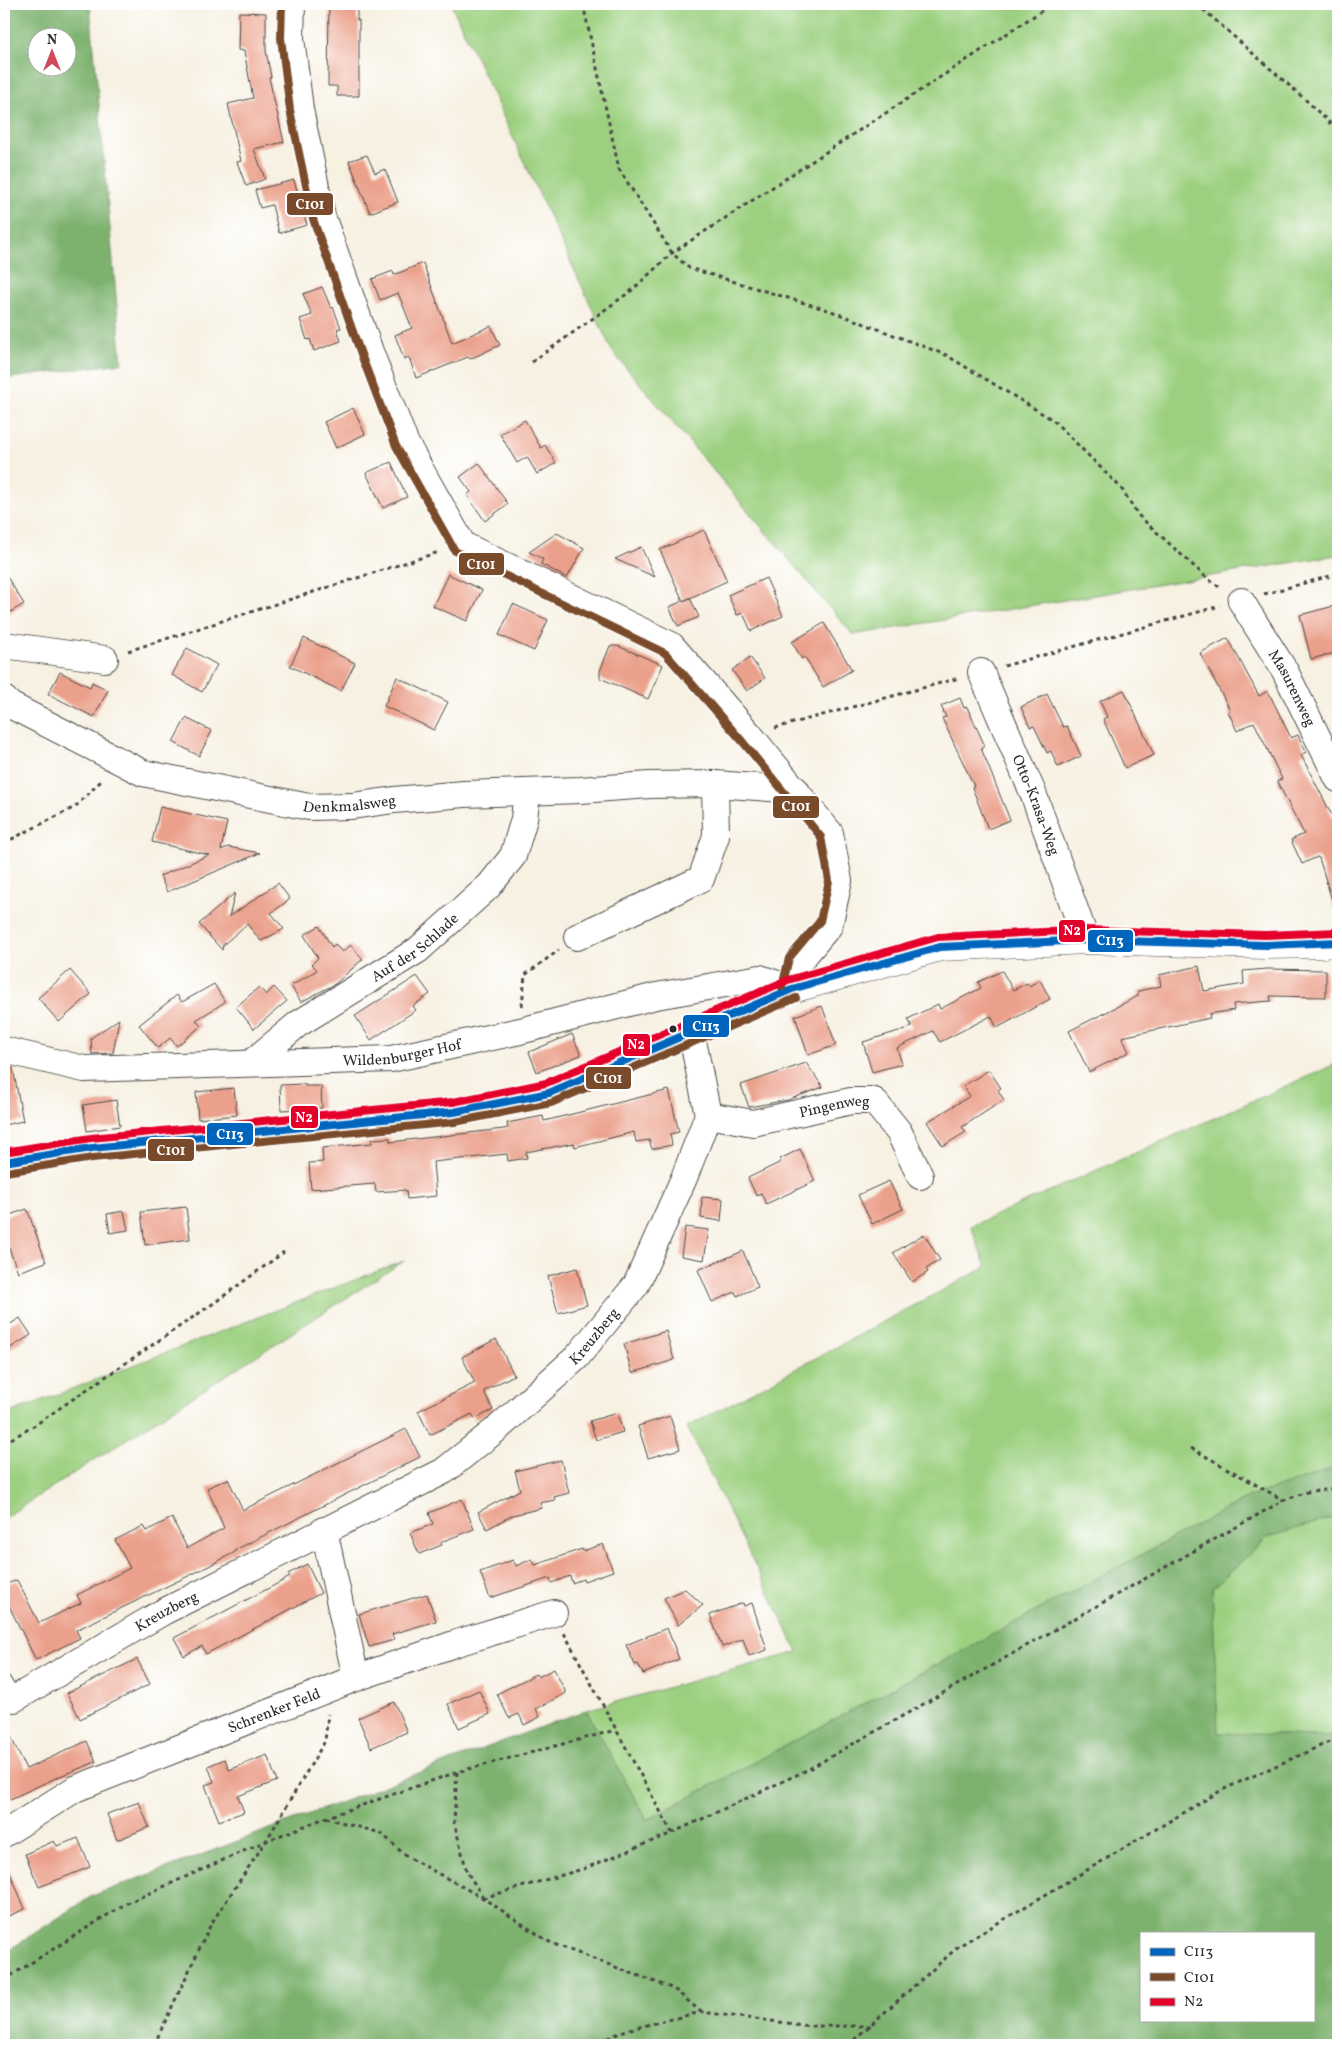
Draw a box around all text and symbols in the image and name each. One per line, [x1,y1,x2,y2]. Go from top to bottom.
north arrow [28,28,78,78]
text: N [47,31,57,50]
line badge: C101 [286,192,334,216]
text: C101 [296,196,324,215]
line badge: C101 [458,552,505,576]
text: C101 [467,556,495,575]
street label: Masurenweg [1262,646,1320,731]
street label: Otto-Krasa-Weg [1006,752,1064,859]
street label: Denkmalsweg [301,791,398,820]
line badge: C101 [772,795,820,819]
text: C101 [782,798,810,817]
street label: Auf der Schlade [368,909,464,988]
line badge: N2 [1058,919,1086,943]
text: N2 [1063,922,1081,941]
line badge: C113 [1087,929,1134,953]
text: C113 [1096,932,1124,951]
line badge: C113 [682,1014,730,1038]
text: C113 [692,1018,720,1037]
unlabelled marker [668,1024,678,1034]
line badge: N2 [622,1033,651,1057]
street label: Wildenburger Hof [342,1035,465,1073]
text: N2 [627,1036,645,1055]
line badge: C101 [585,1066,632,1090]
text: C101 [594,1070,622,1089]
street label: Pingenweg [797,1091,870,1124]
line badge: N2 [290,1105,319,1129]
text: N2 [295,1109,313,1128]
line badge: C113 [206,1122,254,1146]
text: C113 [216,1126,244,1145]
line badge: C101 [147,1138,195,1162]
text: C101 [157,1142,185,1161]
street label: Kreuzberg [565,1304,625,1371]
street label: Kreuzberg [132,1587,203,1638]
street label: Schrenker Feld [225,1684,324,1740]
legend [1140,1932,1314,2022]
text: C113 [1184,1942,1213,1963]
text: C101 [1184,1968,1214,1989]
text: N2 [1184,1992,1203,2013]

